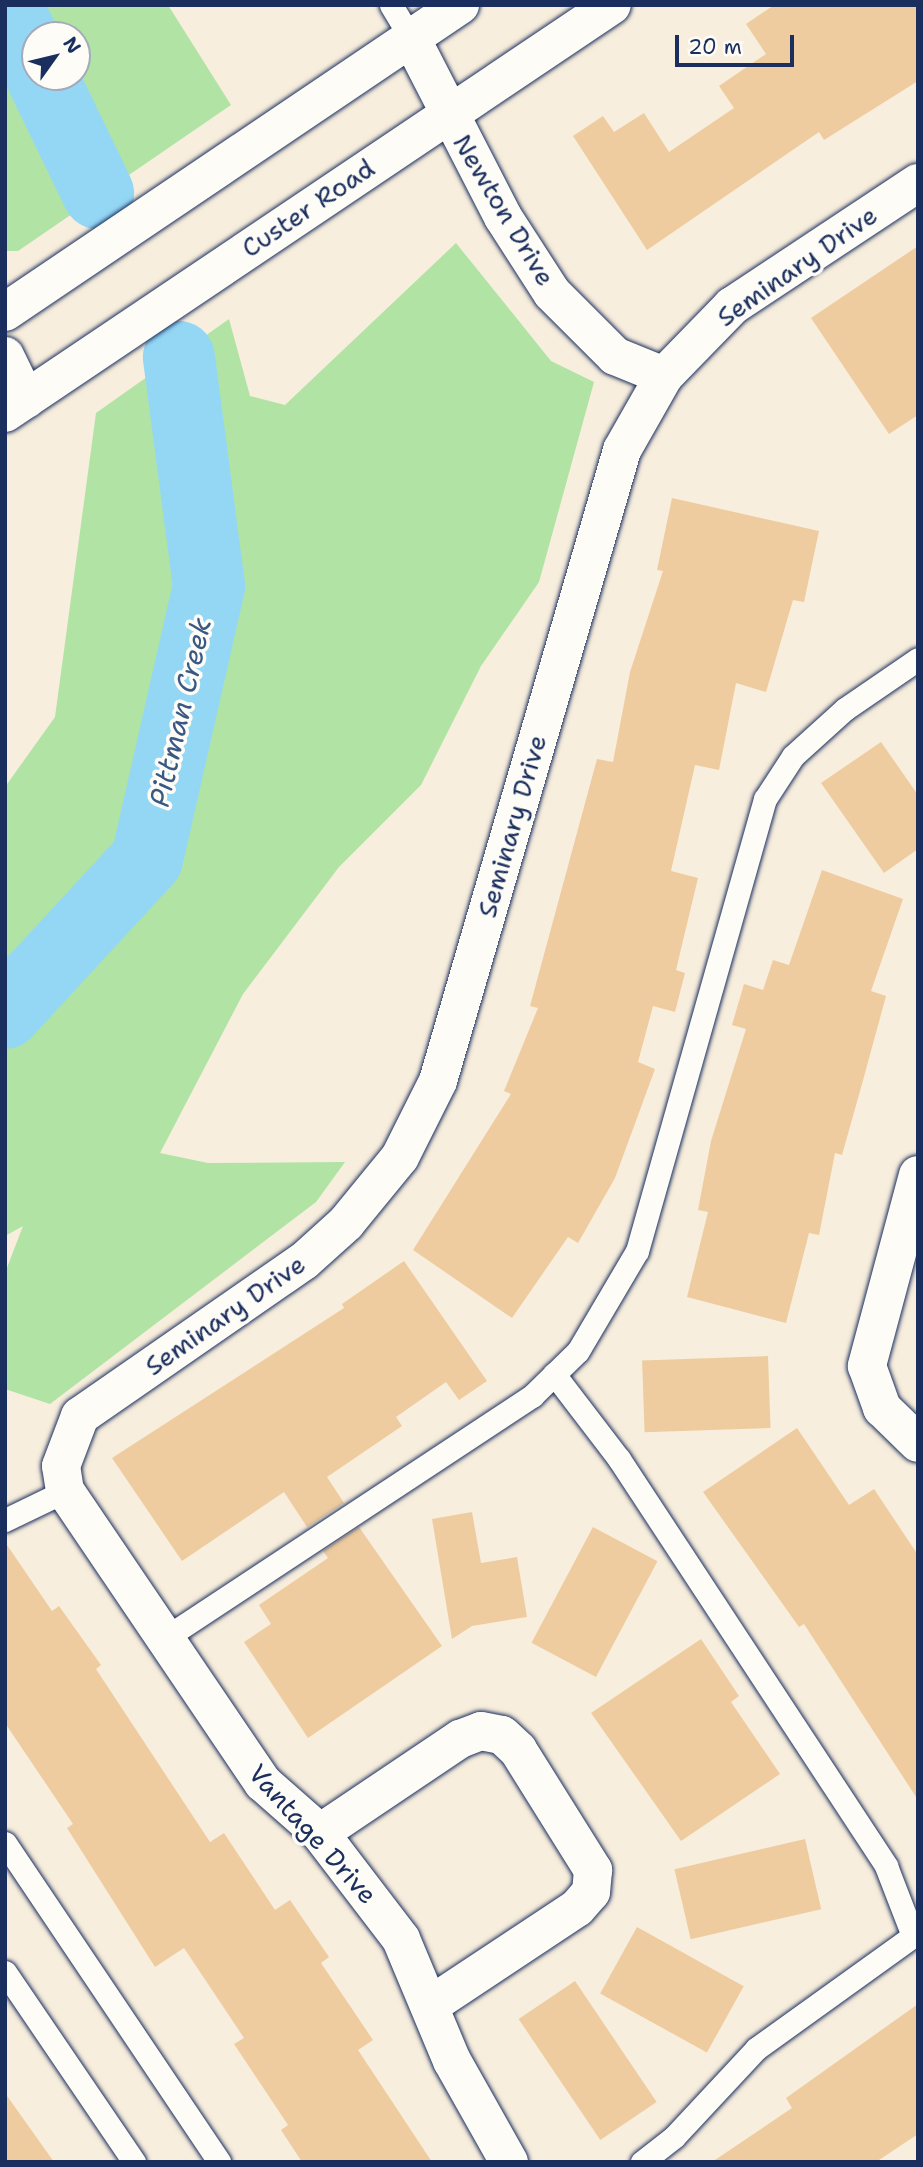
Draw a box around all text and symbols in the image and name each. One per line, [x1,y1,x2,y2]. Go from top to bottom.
north arrow [21,21,91,91]
scale bar [678,21,797,65]
text: N [58,32,87,58]
text: 20 m [688,33,742,61]
street label: Newton Drive [447,129,561,291]
street label: Custer Road [236,152,380,264]
street label: Seminary Drive [711,199,883,333]
water label: Pittman Creek [142,614,218,810]
street label: Seminary Drive [471,731,553,921]
street label: Seminary Drive [139,1248,311,1382]
street label: Vantage Drive [242,1758,384,1910]

